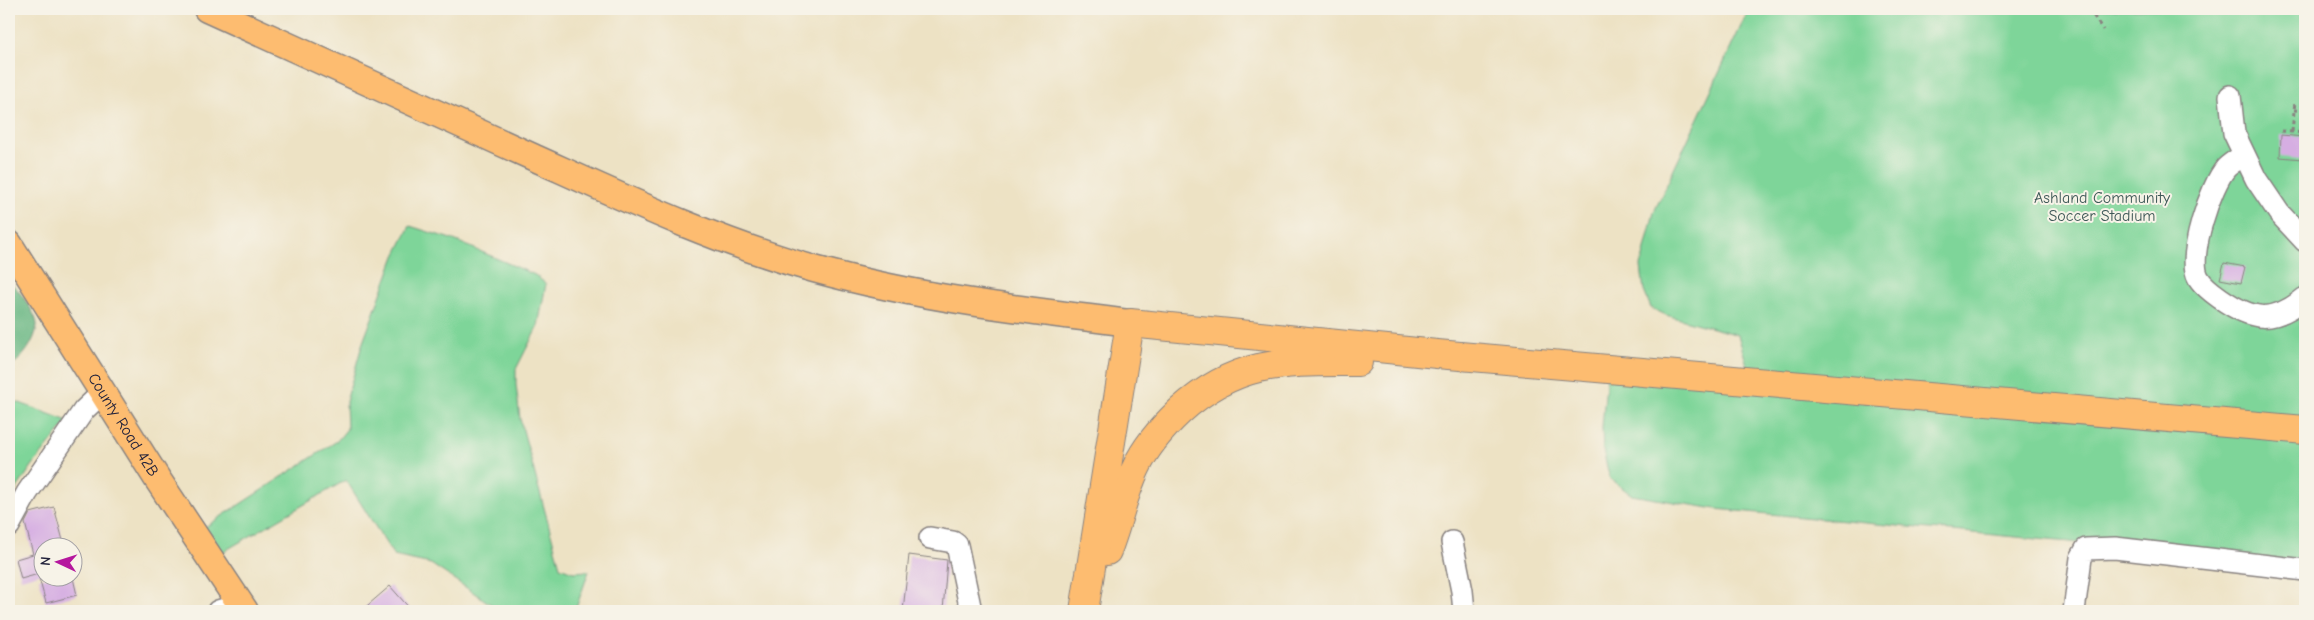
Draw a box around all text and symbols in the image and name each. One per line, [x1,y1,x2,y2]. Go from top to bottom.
park label: Ashland Community Soccer Stadium [2034,189,2171,225]
street label: County Road 42B [84,370,163,480]
north arrow [32,538,82,588]
text: N [37,556,54,566]

